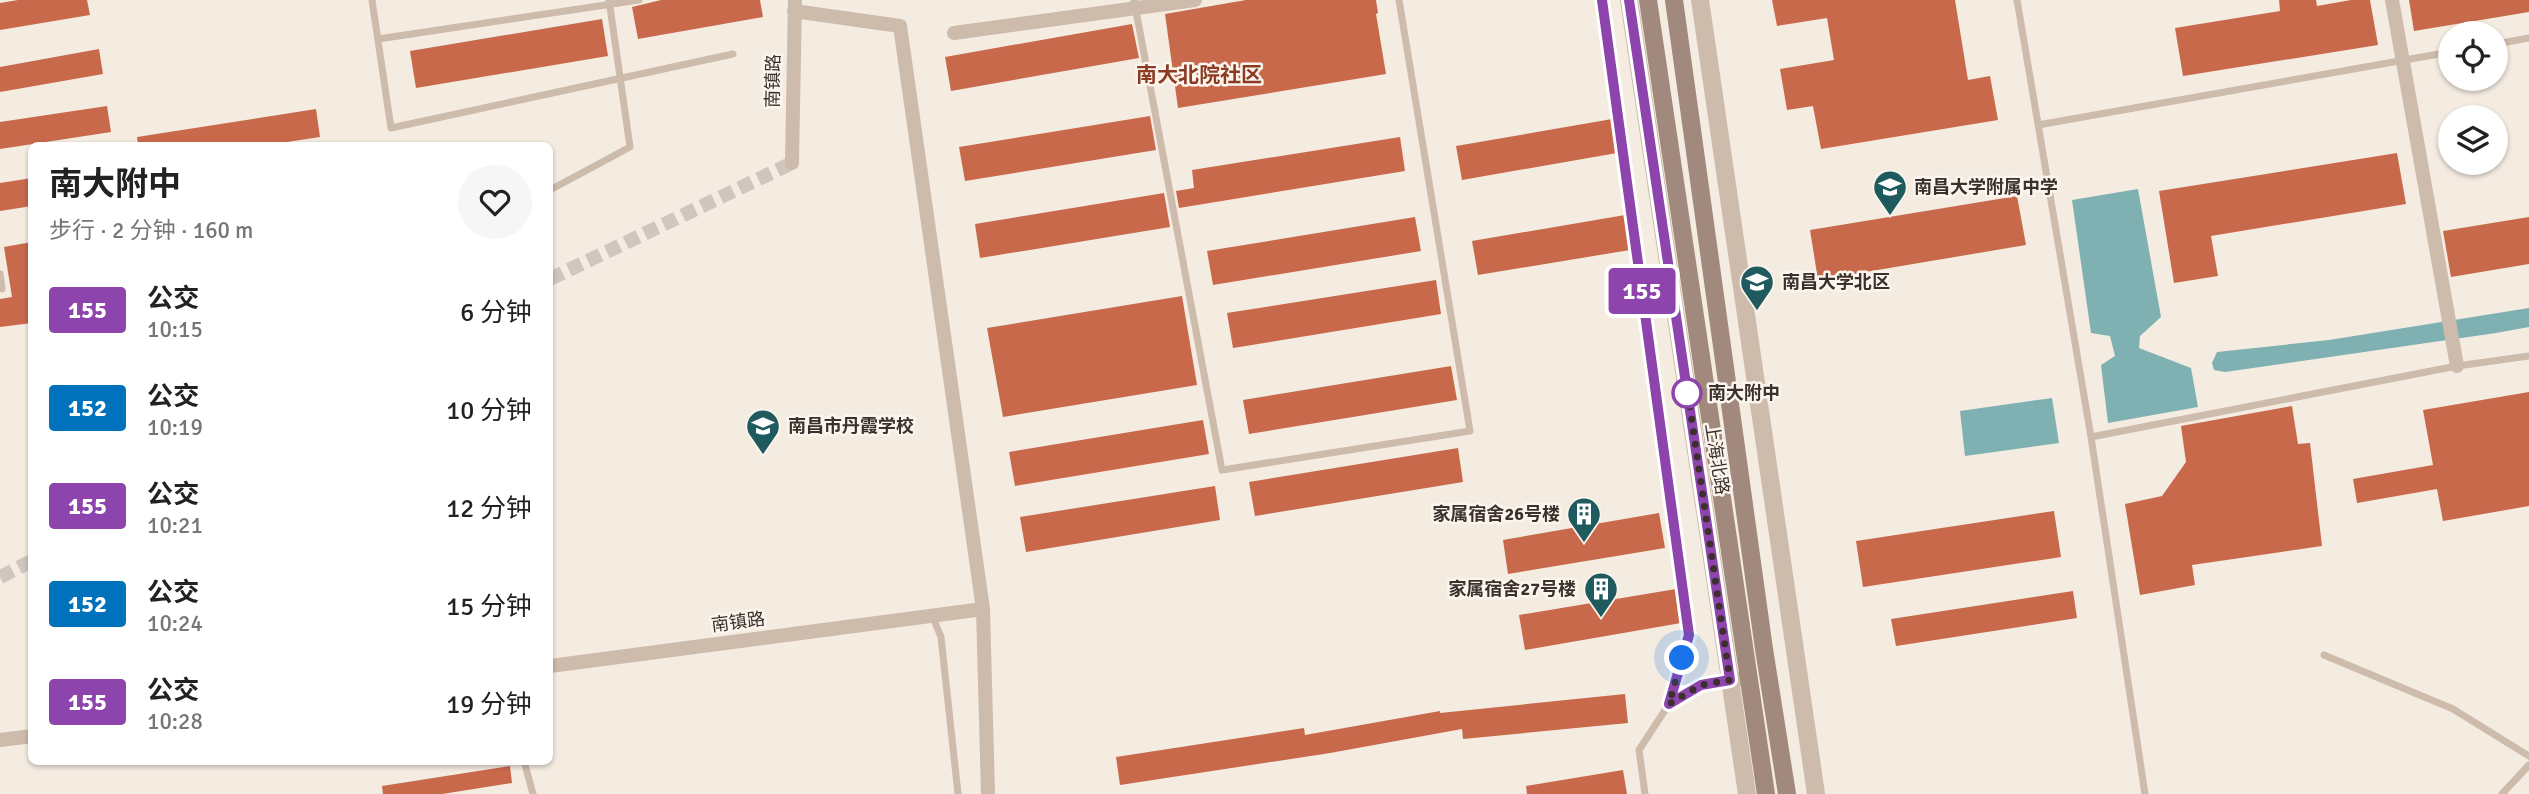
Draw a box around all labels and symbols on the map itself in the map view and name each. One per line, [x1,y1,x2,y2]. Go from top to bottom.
street label: 南镇路 [762,54,784,108]
district label: 南大北院社区 [1136,62,1262,88]
school or university icon: 南昌大学附属中学 [1871,168,1909,217]
place label: 南昌大学附属中学 [1914,176,2058,198]
school or university icon: 南昌大学北区 [1738,263,1776,312]
line badge: 155 [1602,268,1682,314]
place label: 南昌大学北区 [1782,271,1890,293]
marker: 南大附中 [1672,378,1702,408]
place label: 南大附中 [1708,382,1780,404]
school or university icon: 南昌市丹霞学校 [744,407,782,456]
place label: 南昌市丹霞学校 [788,415,914,437]
street label: 上海北路 [1701,422,1733,496]
building icon: 家属宿舍26号楼 [1565,495,1603,544]
place label: 家属宿舍26号楼 [1433,503,1560,525]
building icon: 家属宿舍27号楼 [1582,570,1620,619]
place label: 家属宿舍27号楼 [1449,578,1576,600]
street label: 南镇路 [710,608,766,636]
your location [1664,640,1699,675]

